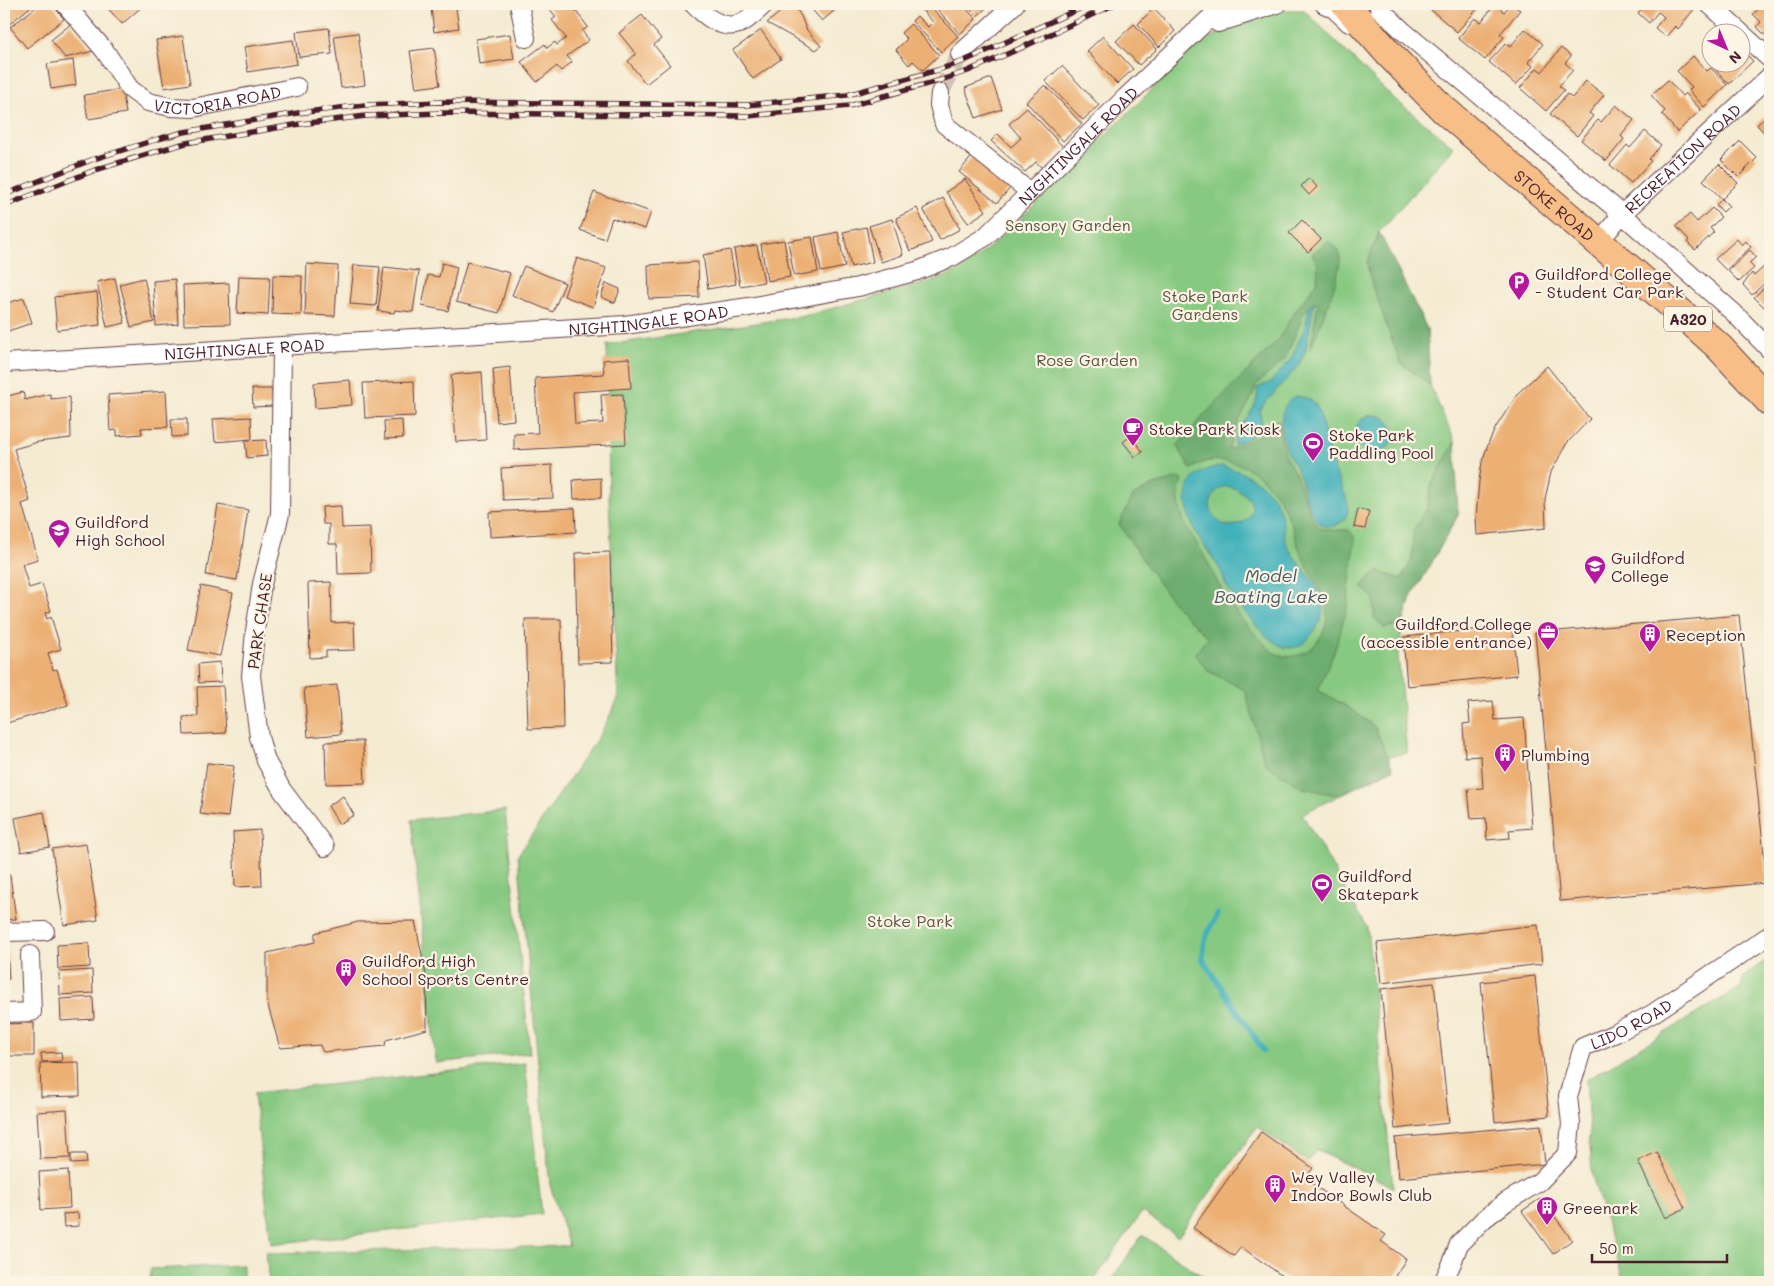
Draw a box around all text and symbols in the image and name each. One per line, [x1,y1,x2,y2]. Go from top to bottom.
north arrow [1702,22,1752,72]
text: N [1725,47,1746,68]
street label: VICTORIA ROAD [152,80,283,119]
street label: NIGHTINGALE ROAD [1013,81,1142,209]
street label: RECREATION ROAD [1619,98,1745,217]
street label: STOKE ROAD [1510,164,1600,245]
park label: Sensory Garden [1005,214,1131,235]
place label: Guildford College - Student Car Park [1535,263,1684,302]
parking icon: Guildford College - Student Car Park [1507,270,1531,301]
park label: Stoke Park Gardens [1162,285,1248,324]
street label: NIGHTINGALE ROAD [568,300,730,339]
road number: A320 [1664,306,1712,332]
street label: NIGHTINGALE ROAD [164,333,325,364]
park label: Rose Garden [1036,349,1138,370]
cafe icon: Stoke Park Kiosk [1121,416,1145,447]
place label: Stoke Park Kiosk [1149,418,1280,439]
place label: Stoke Park Paddling Pool [1329,424,1434,463]
sports icon: Stoke Park Paddling Pool [1301,431,1325,462]
place label: Guildford High School [75,511,165,550]
school or university icon: Guildford High School [47,518,71,549]
place label: Guildford College [1611,547,1685,586]
school or university icon: Guildford College [1583,554,1607,585]
water label: Model Boating Lake [1214,563,1328,608]
street label: PARK CHASE [242,572,276,670]
place label: Guildford College (accessible entrance) [1361,613,1532,652]
office icon: Guildford College (accessible entrance) [1536,620,1560,651]
building icon: Reception [1638,622,1662,653]
place label: Reception [1666,624,1746,645]
building icon: Plumbing [1493,742,1517,773]
place label: Plumbing [1521,744,1590,765]
place label: Guildford Skatepark [1338,865,1419,904]
sports icon: Guildford Skatepark [1310,872,1334,903]
park label: Stoke Park [867,910,953,931]
place label: Guildford High School Sports Centre [362,950,529,989]
building icon: Guildford High School Sports Centre [334,957,358,988]
street label: LIDO ROAD [1587,993,1676,1053]
place label: Wey Valley Indoor Bowls Club [1291,1166,1432,1205]
building icon: Wey Valley Indoor Bowls Club [1263,1173,1287,1204]
building icon: Greenark [1535,1195,1559,1226]
place label: Greenark [1563,1197,1638,1218]
scale bar [1592,1231,1726,1263]
text: 50 m [1599,1238,1634,1258]

